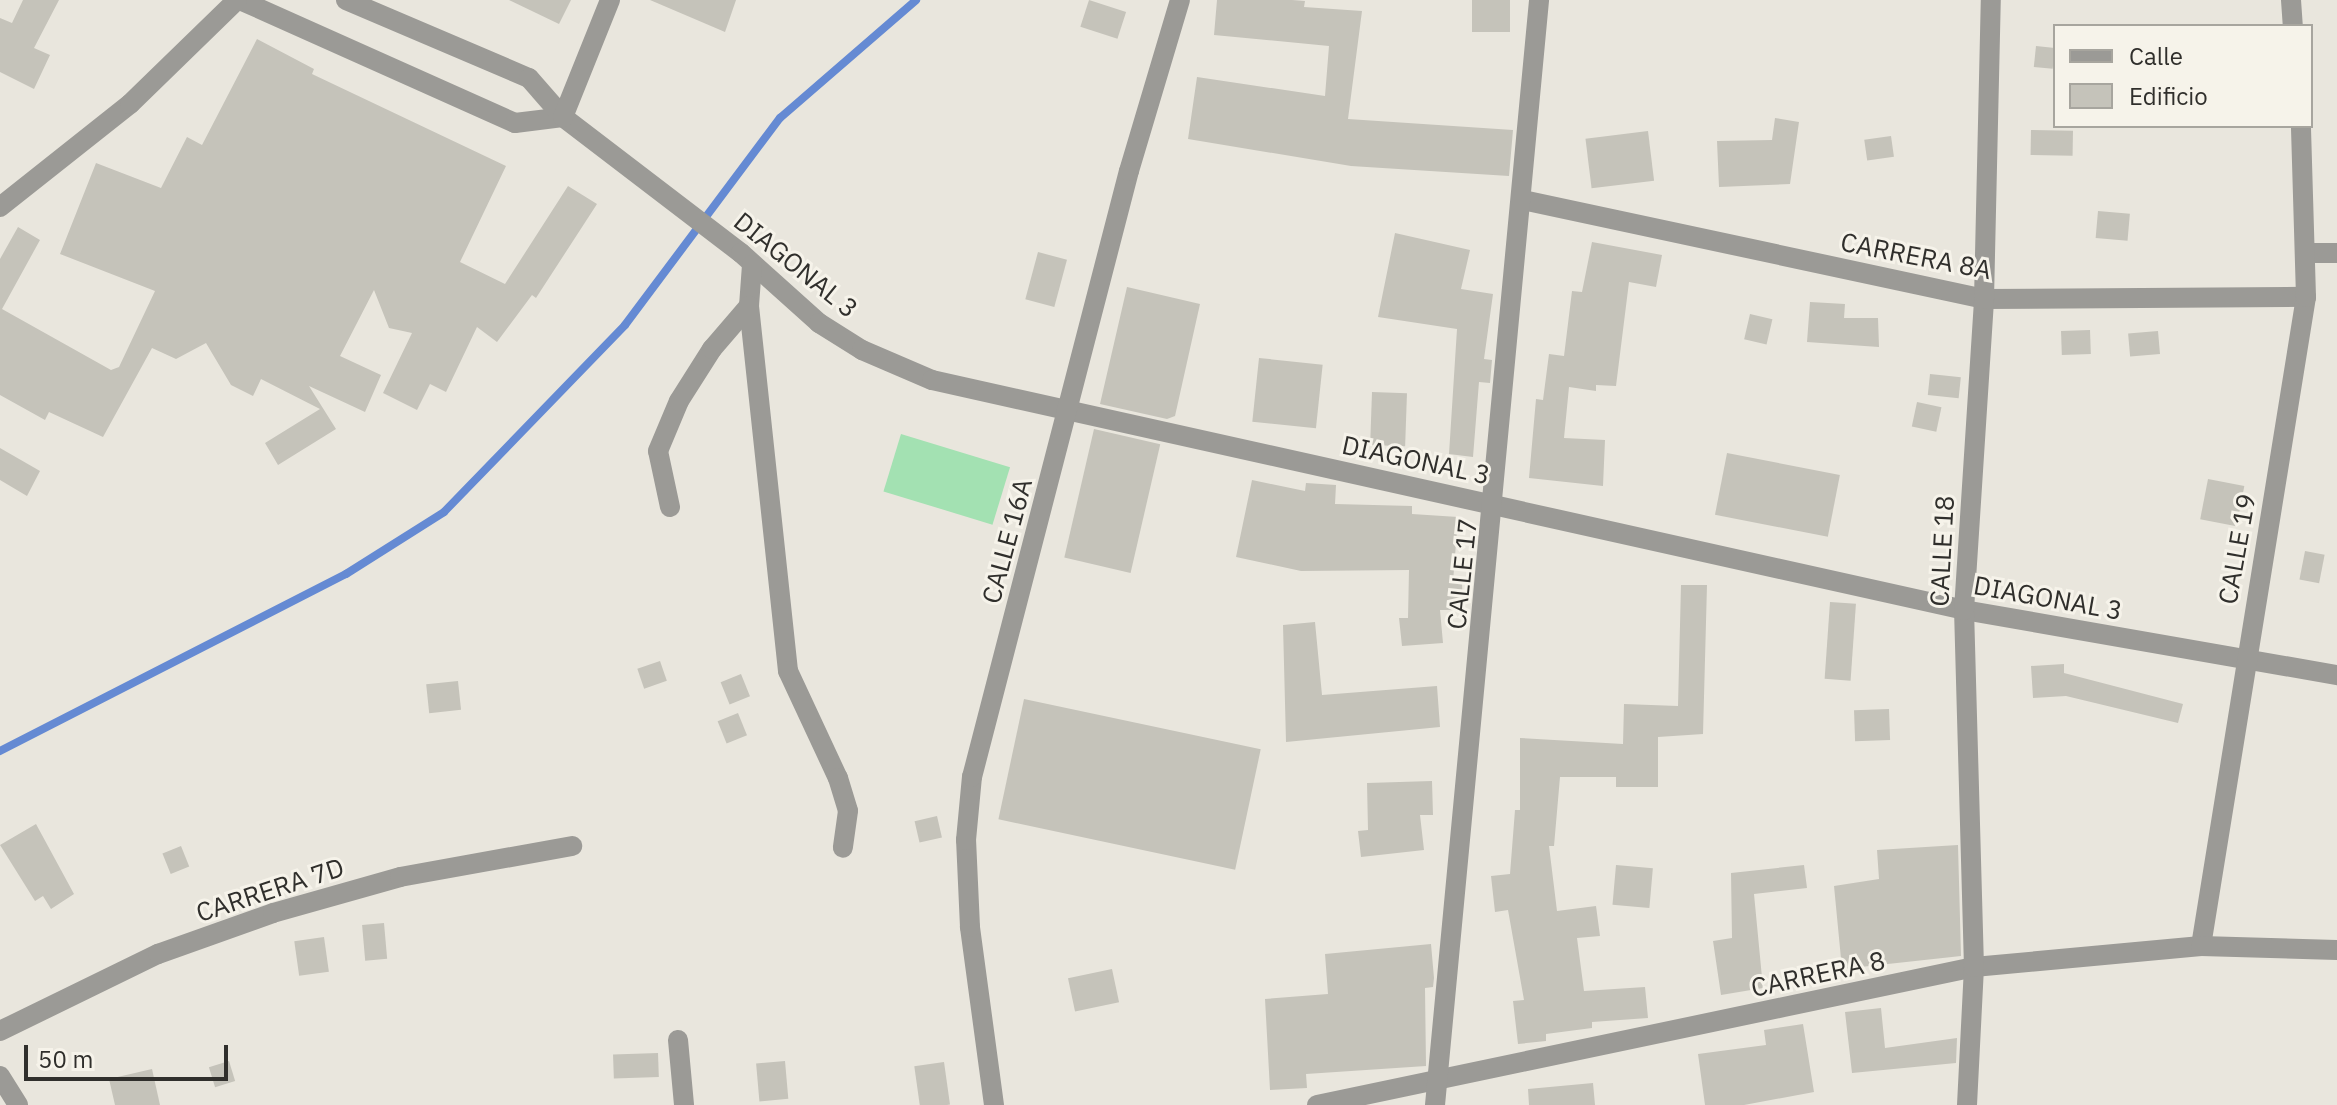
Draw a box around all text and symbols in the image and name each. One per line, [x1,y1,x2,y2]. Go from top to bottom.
legend [2053,24,2313,128]
text: Calle [2129,40,2183,72]
text: Edificio [2129,80,2208,112]
street label: DIAGONAL 3 [728,206,864,324]
street label: CARRERA 8A [1838,226,1994,286]
street label: DIAGONAL 3 [1339,429,1493,491]
street label: CALLE 16A [975,475,1039,607]
street label: CALLE 19 [2212,491,2262,607]
street label: CALLE 18 [1924,495,1960,607]
street label: CALLE 17 [1441,517,1483,631]
street label: DIAGONAL 3 [1971,570,2125,626]
street label: CARRERA 7D [192,851,348,929]
street label: CARRERA 8 [1748,945,1888,1003]
scale bar [28,1029,232,1079]
text: 50 m [38,1043,93,1075]

